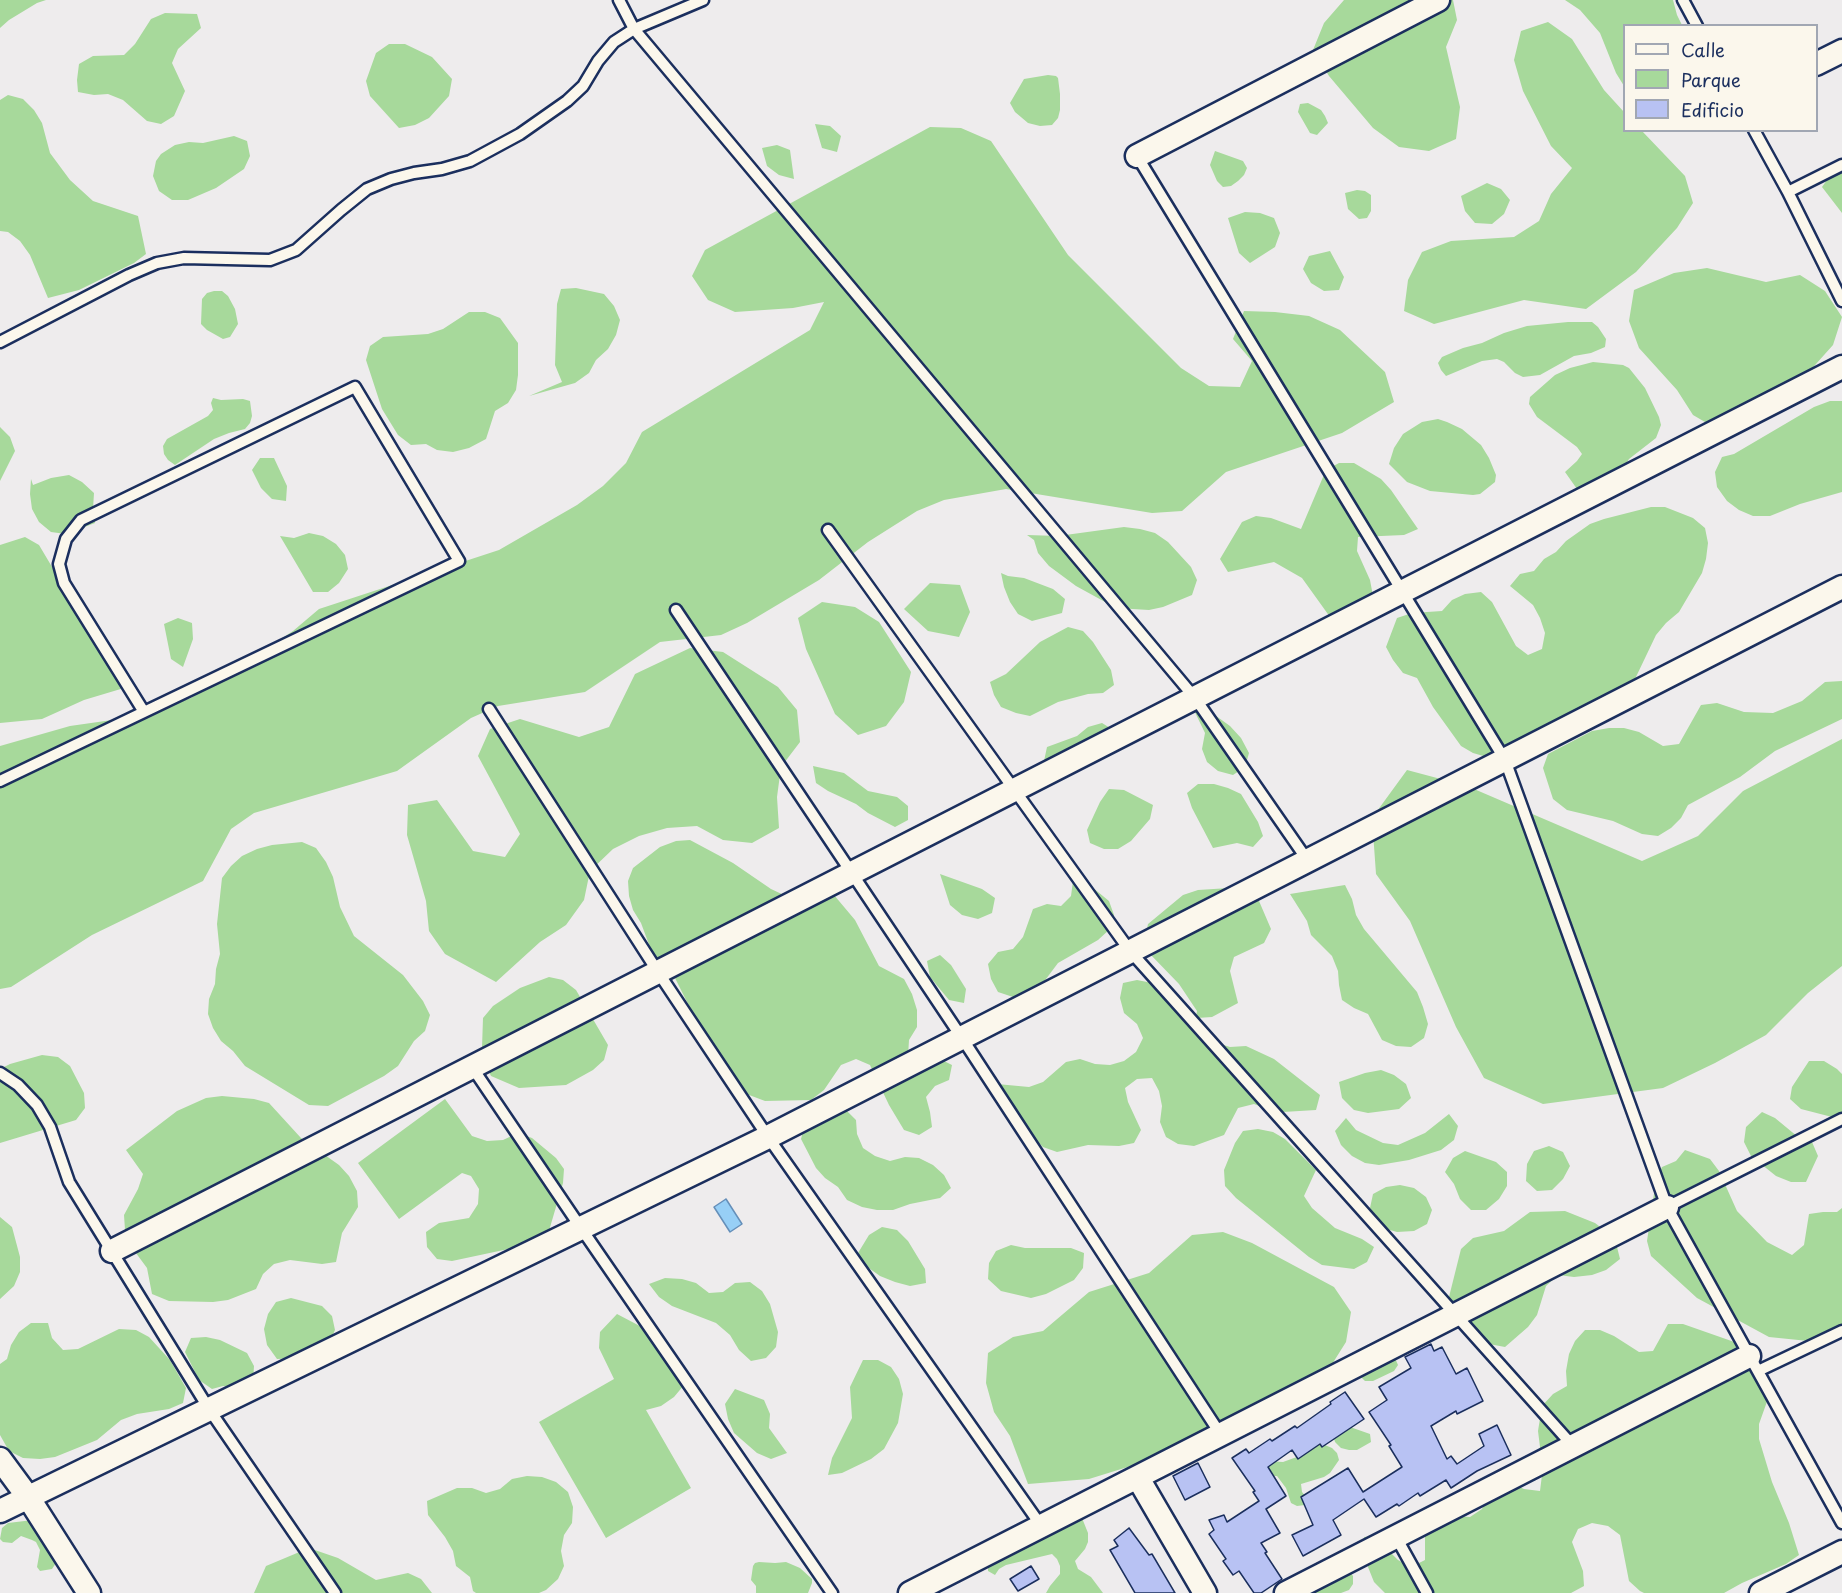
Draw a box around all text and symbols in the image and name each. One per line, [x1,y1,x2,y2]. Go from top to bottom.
legend [1623,24,1818,132]
text: Calle [1681,36,1725,63]
text: Parque [1681,66,1741,93]
text: Edificio [1681,96,1744,123]

